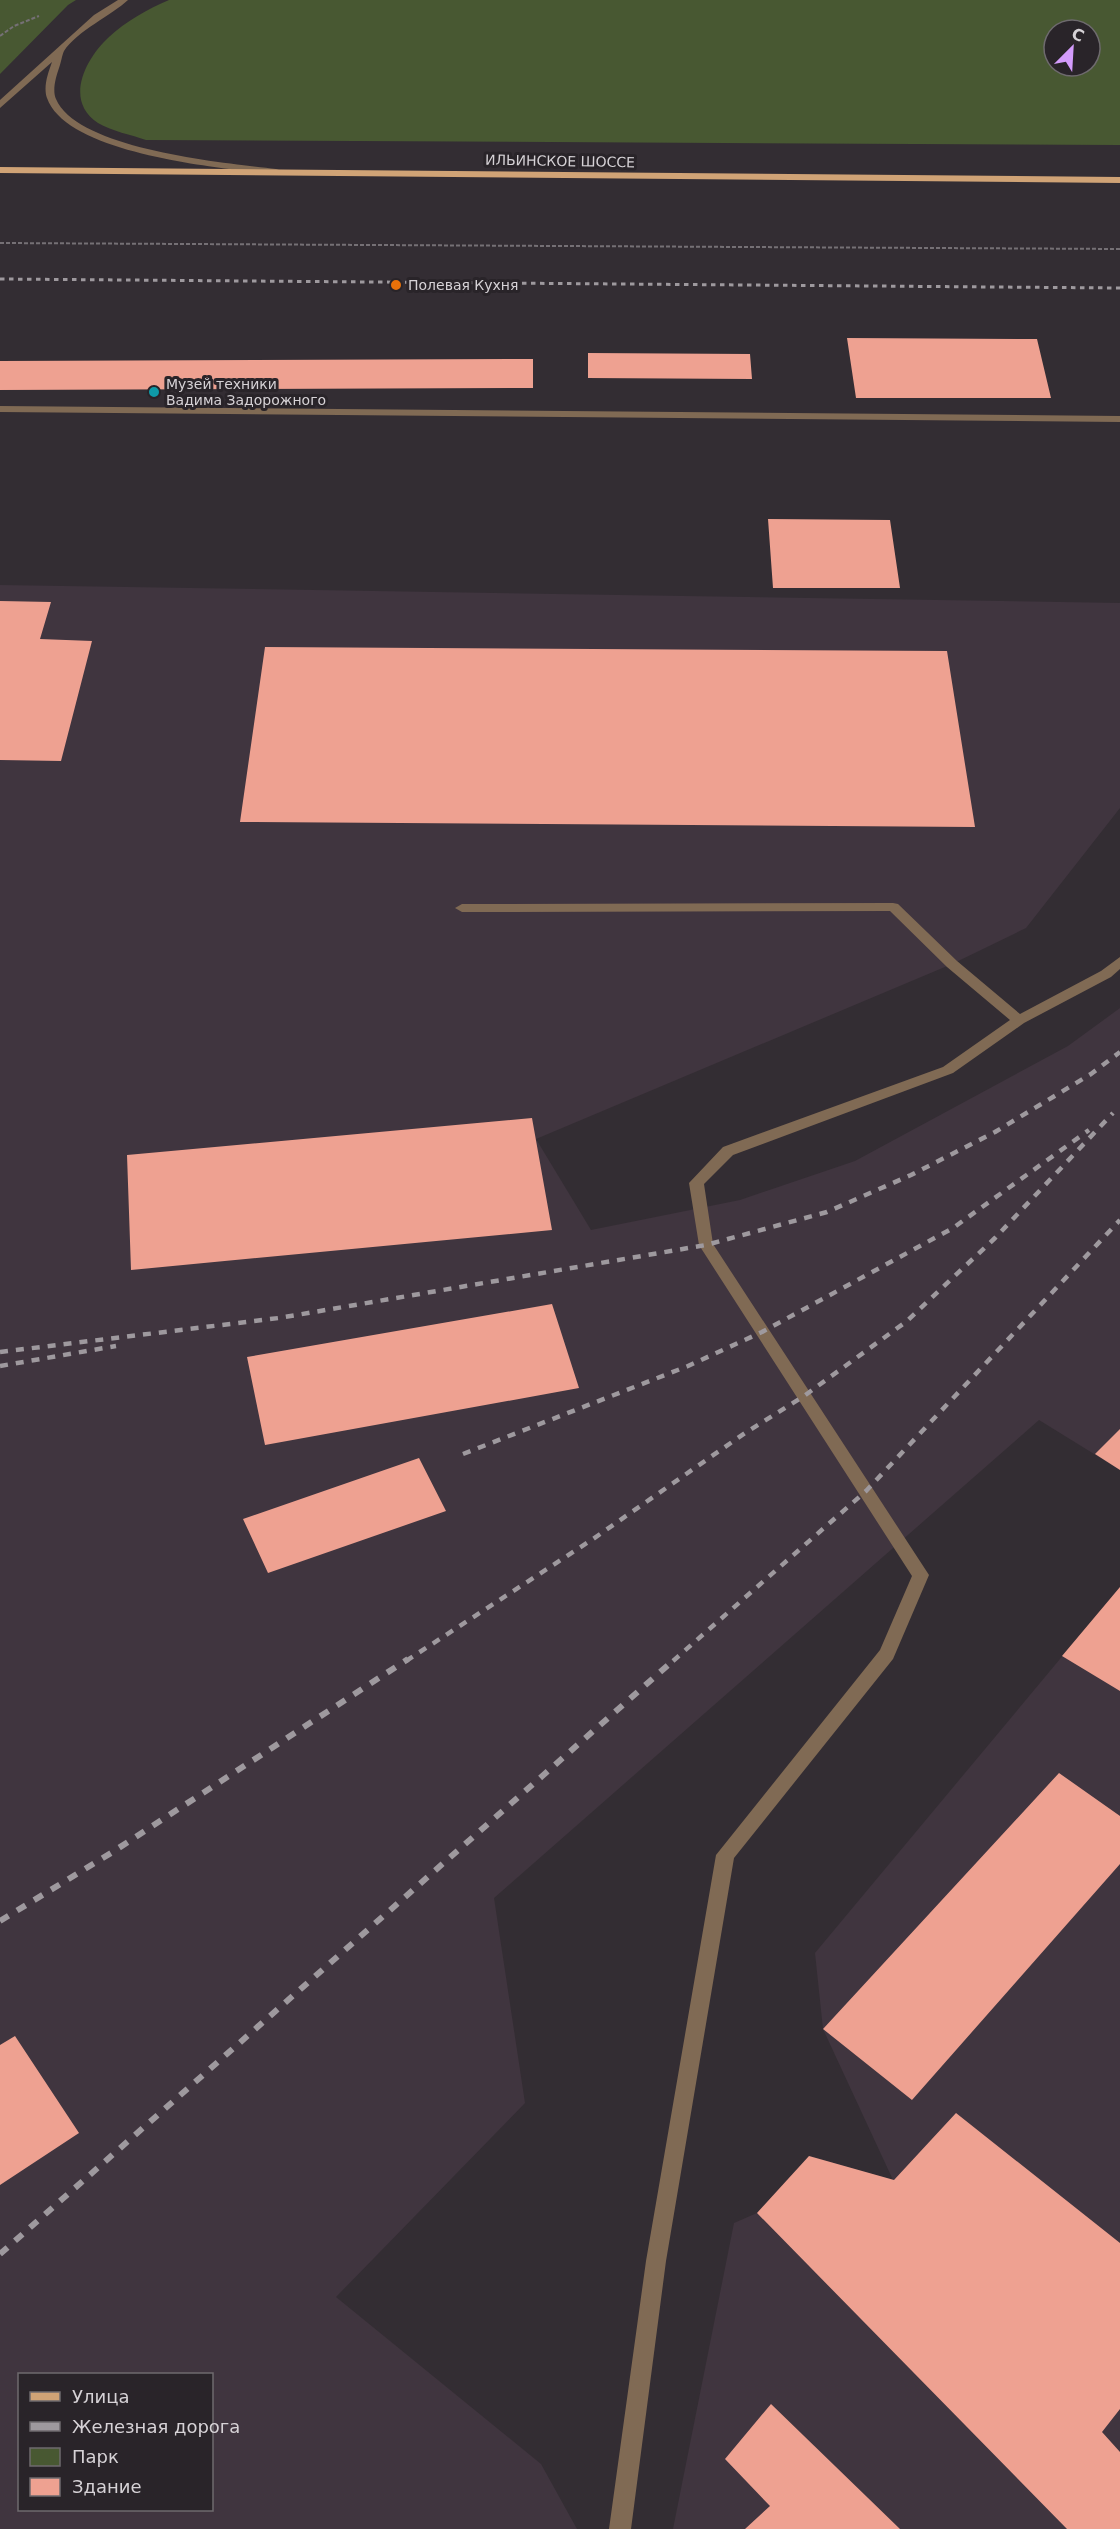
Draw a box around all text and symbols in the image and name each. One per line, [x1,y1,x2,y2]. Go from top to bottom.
north arrow [1042,18,1102,78]
text: С [1069,24,1087,46]
street label: ИЛЬИНСКОЕ ШОССЕ [485,152,635,170]
place label: Полевая Кухня [408,277,518,293]
marker: Полевая Кухня [389,278,403,292]
place label: Музей техники Вадима Задорожного [166,376,326,408]
marker: Музей техники Вадима Задорожного [147,385,161,399]
legend [18,2373,213,2511]
text: Улица [72,2386,129,2407]
text: Железная дорога [72,2416,240,2437]
text: Парк [72,2446,119,2467]
text: Здание [72,2476,142,2497]

